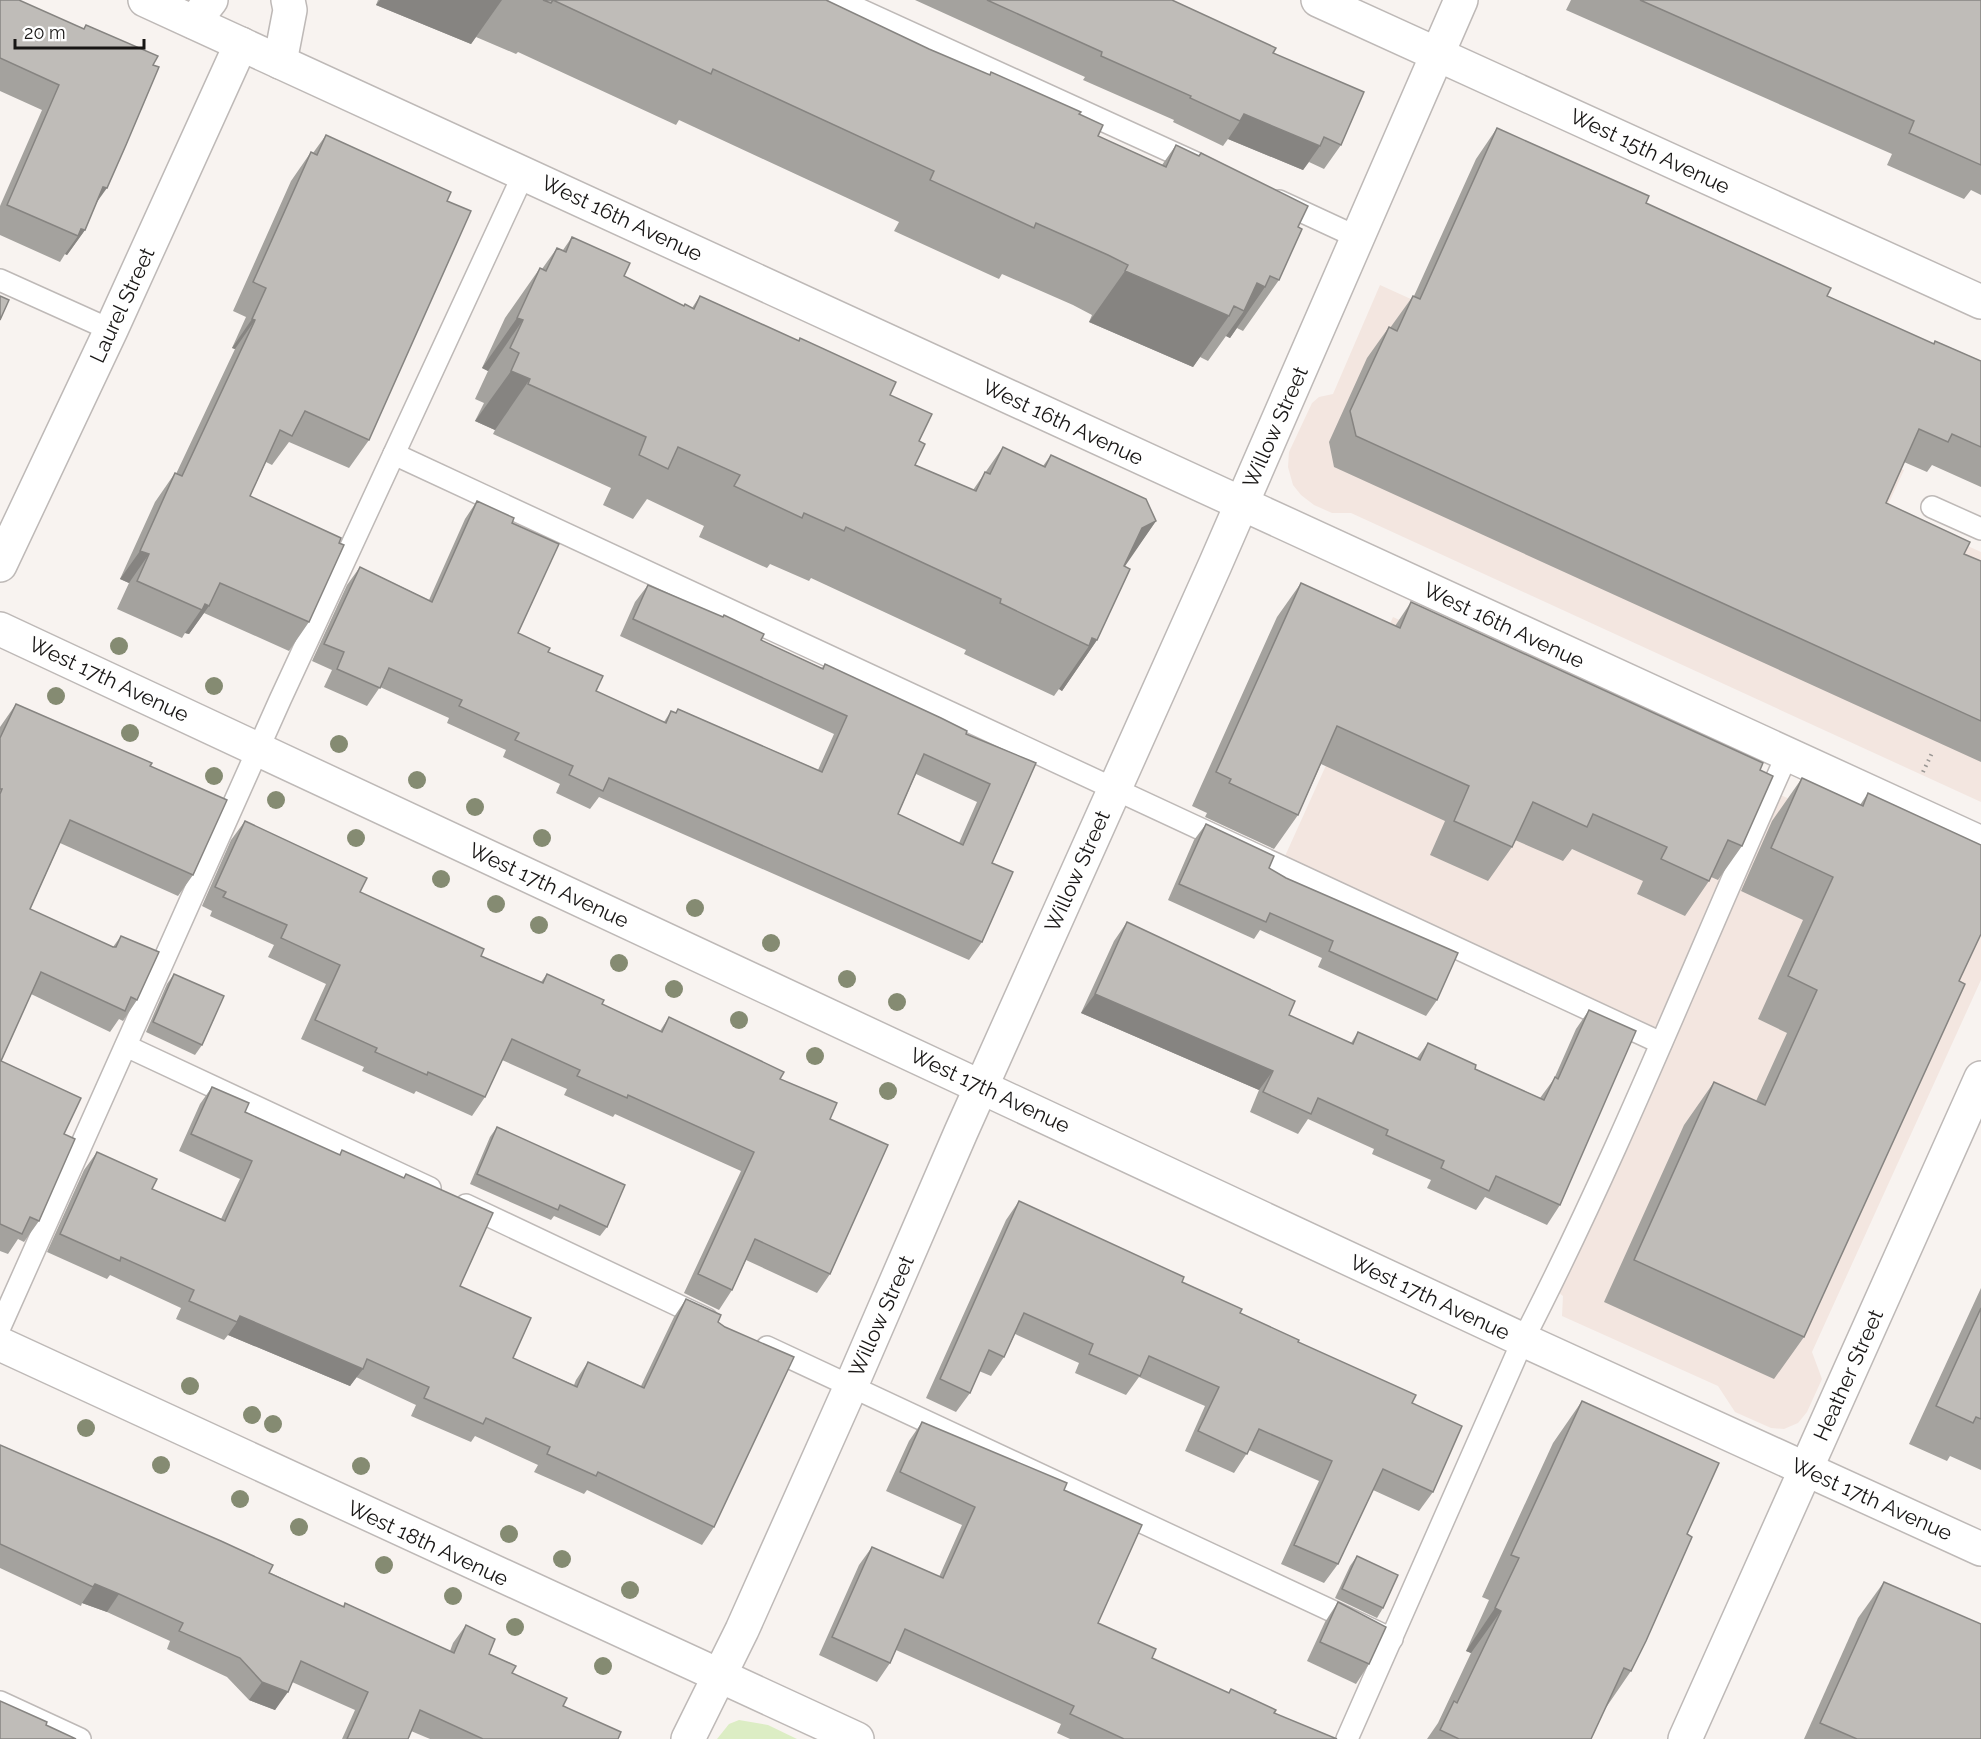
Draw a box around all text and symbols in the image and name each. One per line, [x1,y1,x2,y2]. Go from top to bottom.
scale bar [15,12,144,50]
text: 20 m [24,22,66,43]
street label: West 15th Avenue [1566,103,1734,199]
street label: West 16th Avenue [538,170,706,266]
street label: Laurel Street [84,243,160,367]
street label: Willow Street [1237,362,1313,492]
street label: West 16th Avenue [979,374,1147,470]
street label: West 16th Avenue [1420,577,1588,673]
street label: West 17th Avenue [25,631,193,727]
street label: Willow Street [1039,806,1115,936]
street label: West 17th Avenue [465,837,633,933]
street label: West 17th Avenue [906,1042,1074,1138]
street label: West 17th Avenue [1346,1249,1514,1345]
street label: Willow Street [843,1251,919,1381]
street label: Heather Street [1808,1305,1888,1445]
street label: West 17th Avenue [1788,1452,1956,1546]
street label: West 18th Avenue [344,1495,512,1591]

